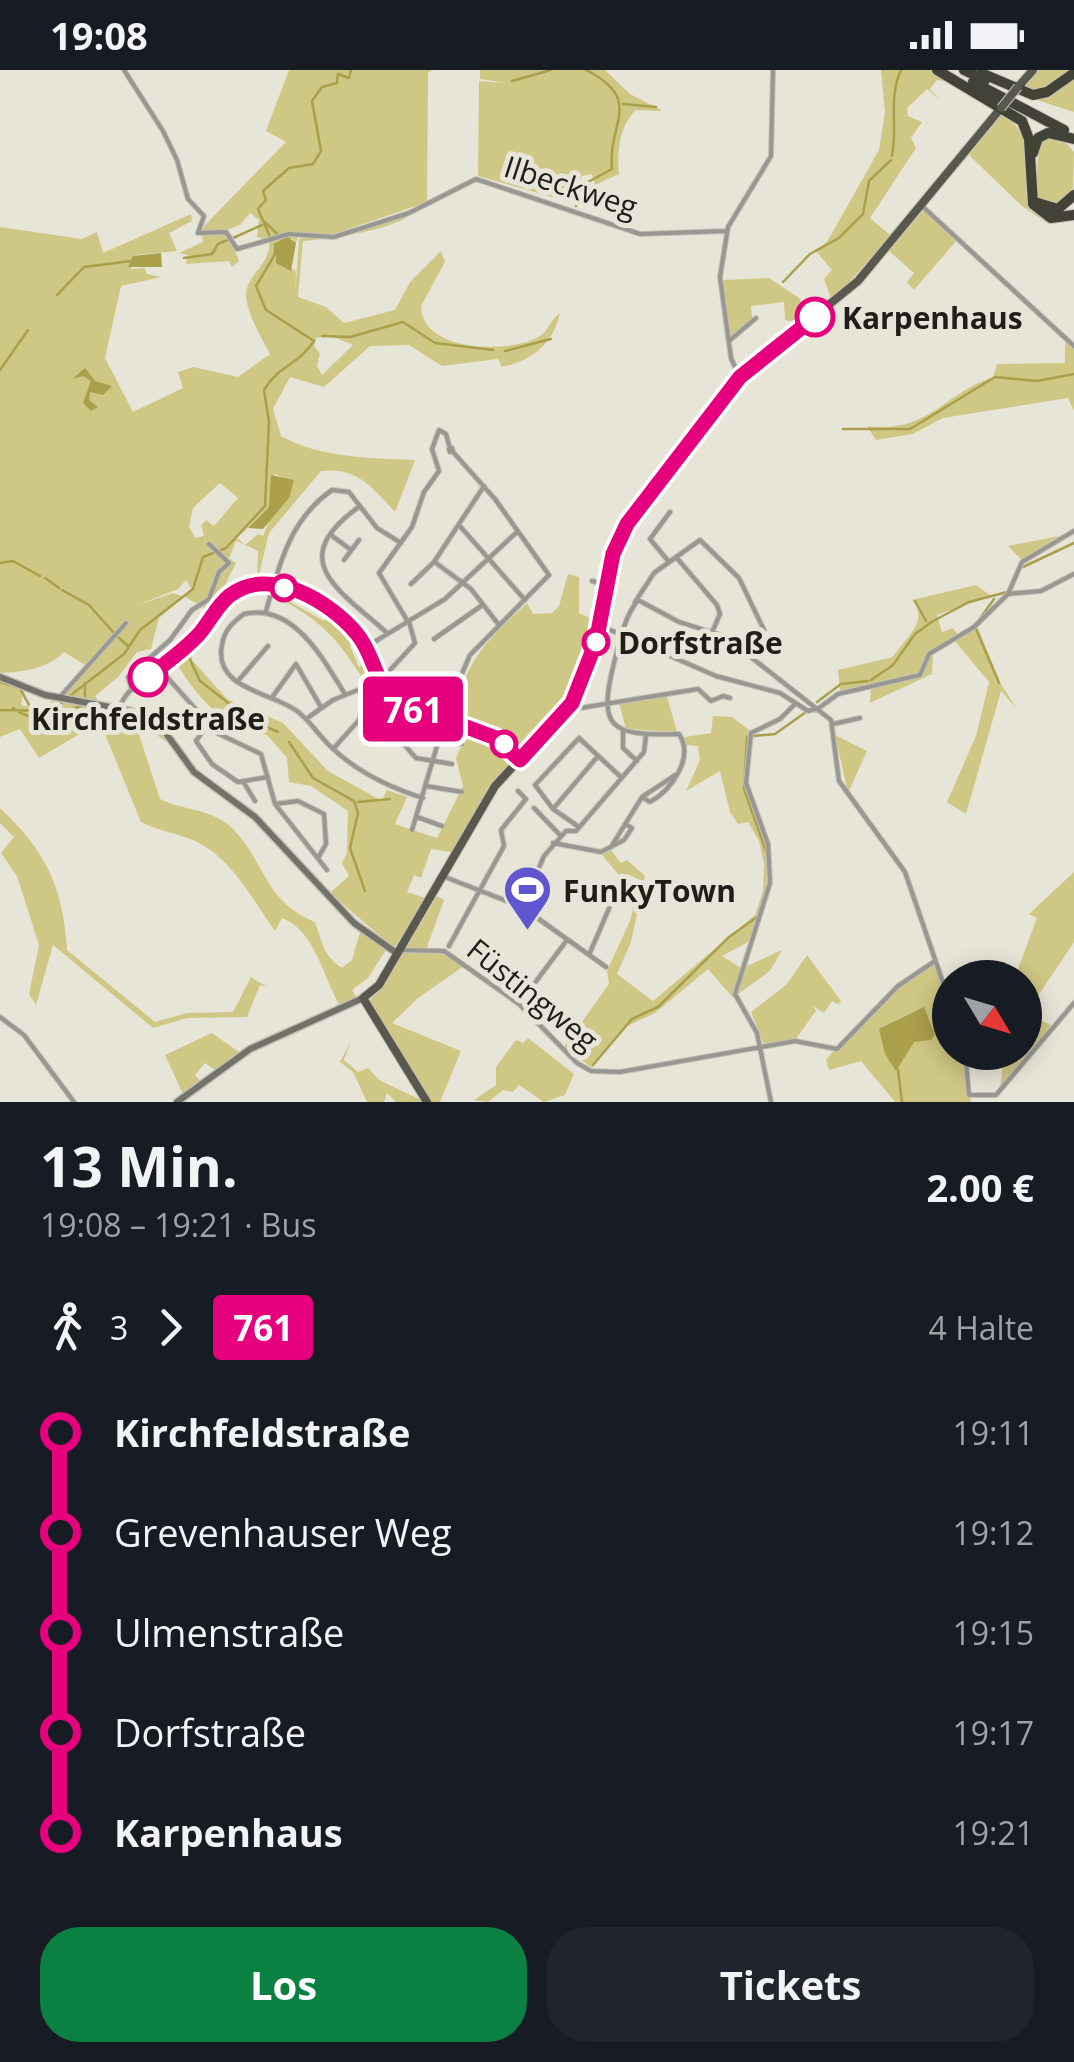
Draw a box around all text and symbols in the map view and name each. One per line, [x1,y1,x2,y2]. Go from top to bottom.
text: 19:08 [50,9,148,61]
street label: Ilbeckweg [499,145,643,227]
place label: Karpenhaus [842,297,1023,338]
marker: Karpenhaus [796,298,834,336]
unlabelled marker [271,575,297,601]
place label: Dorfstraße [618,622,783,663]
marker: Dorfstraße [583,629,609,655]
marker: Kirchfeldstraße [129,658,167,696]
line badge: 761 [356,676,470,742]
text: 761 [383,686,443,733]
place label: Kirchfeldstraße [31,698,265,739]
unlabelled marker [491,731,517,757]
sports icon: FunkyTown [502,864,554,932]
place label: FunkyTown [563,870,736,911]
street label: Füstingweg [459,929,607,1059]
north arrow [932,960,1042,1070]
map controls [932,960,1042,1070]
text: 13 Min. [40,1128,238,1203]
text: 2.00 € [926,1161,1034,1213]
text: 19:08 – 19:21 · Bus [40,1203,316,1246]
icon: walk [40,1300,95,1355]
icon: forward [143,1300,198,1355]
text: 761 [233,1304,293,1351]
text: 3 [110,1306,128,1349]
text: 4 Halte [929,1306,1034,1349]
text: Kirchfeldstraße [114,1406,410,1458]
text: 19:11 [952,1411,1034,1454]
text: Grevenhauser Weg [114,1506,452,1558]
text: 19:12 [952,1511,1034,1554]
text: Ulmenstraße [114,1606,344,1658]
text: 19:15 [952,1611,1034,1654]
text: Dorfstraße [114,1706,306,1758]
text: 19:17 [952,1711,1034,1754]
text: Karpenhaus [114,1806,343,1858]
text: 19:21 [952,1811,1034,1854]
button: Los [40,1927,527,2042]
button: Tickets [547,1927,1034,2042]

